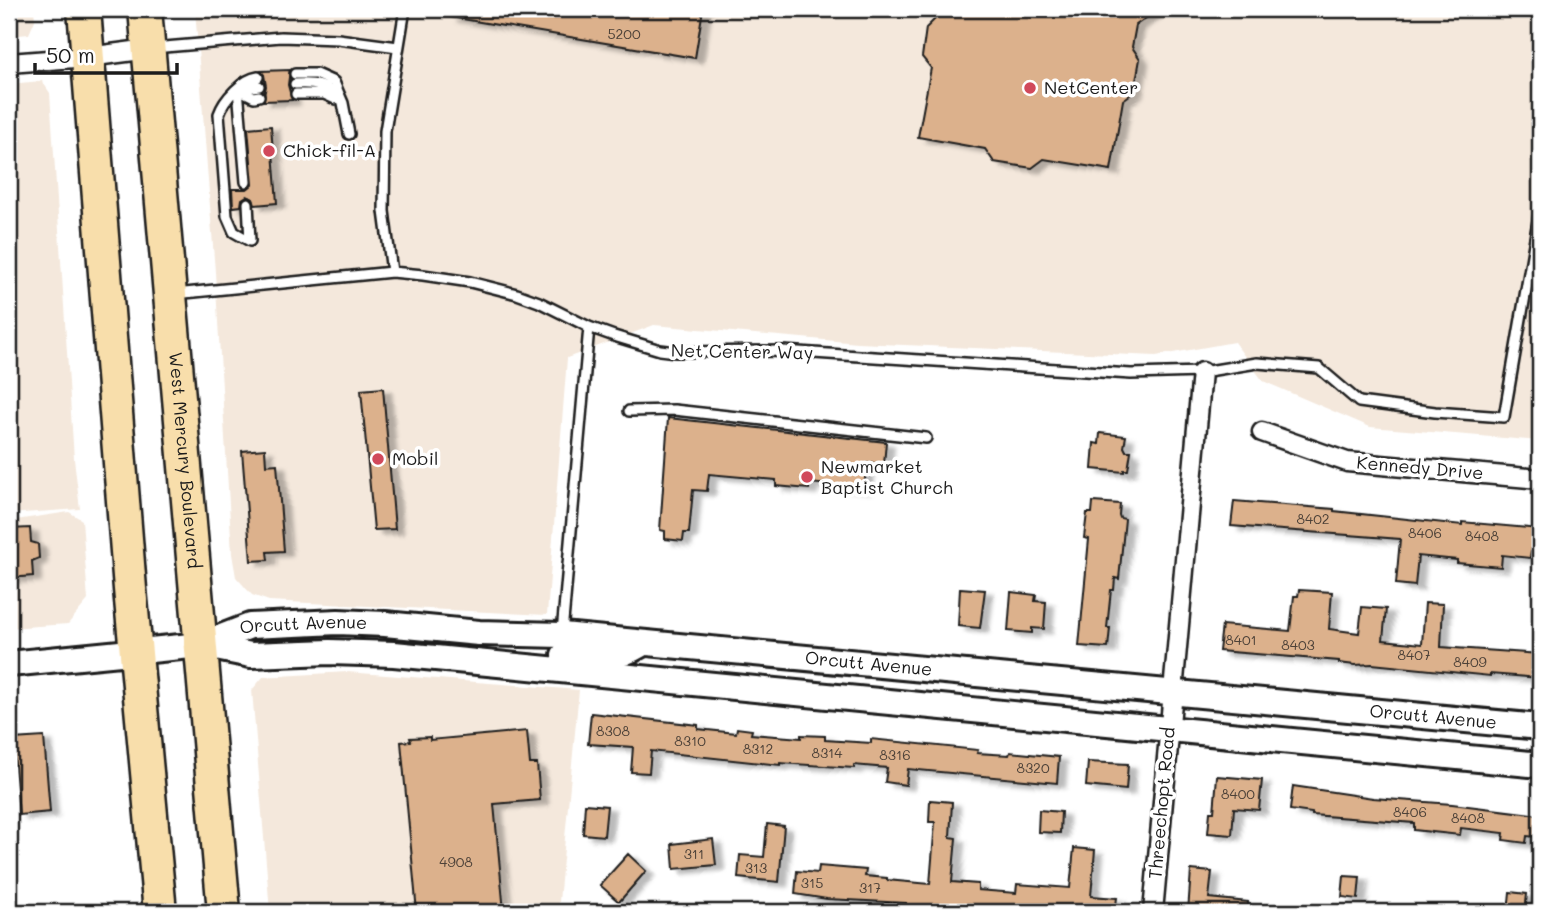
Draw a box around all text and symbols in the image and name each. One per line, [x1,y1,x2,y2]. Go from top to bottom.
house number: 5200 [607,24,641,43]
scale bar [35,32,177,76]
text: 50 m [46,41,95,68]
place label: NetCenter [1044,75,1138,99]
marker: NetCenter [1022,80,1038,96]
place label: Chick-fil-A [283,138,376,162]
marker: Chick-fil-A [261,143,277,159]
street label: Net Center Way [671,338,813,364]
street label: West Mercury Boulevard [164,351,207,569]
place label: Mobil [392,446,439,470]
street label: Kennedy Drive [1356,450,1485,485]
marker: Mobil [370,451,386,467]
place label: Newmarket Baptist Church [821,454,953,499]
marker: Newmarket Baptist Church [799,469,815,485]
house number: 8402 [1296,509,1330,528]
house number: 8406 [1408,523,1442,542]
house number: 8408 [1465,526,1499,545]
street label: Orcutt Avenue [236,609,368,640]
house number: 8401 [1225,630,1257,649]
house number: 8403 [1281,635,1315,654]
street label: Orcutt Avenue [804,645,933,681]
house number: 8407 [1397,645,1431,664]
house number: 8409 [1453,652,1487,671]
street label: Orcutt Avenue [1368,698,1498,734]
house number: 8308 [596,721,630,740]
street label: Threechopt Road [1142,726,1180,880]
house number: 8310 [674,731,706,750]
house number: 8312 [743,739,773,758]
house number: 8314 [811,743,843,762]
house number: 8316 [879,745,911,764]
house number: 8320 [1016,758,1050,777]
house number: 8400 [1221,784,1255,803]
house number: 8406 [1393,802,1427,821]
house number: 8408 [1451,808,1485,827]
house number: 311 [684,844,704,863]
house number: 4908 [439,852,473,871]
house number: 313 [745,858,767,877]
house number: 315 [801,873,823,892]
house number: 317 [859,878,881,897]

